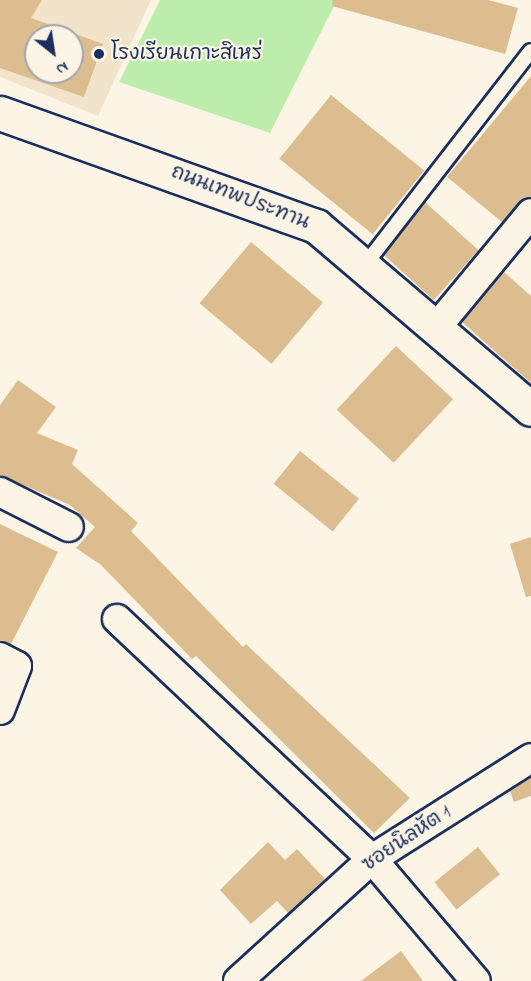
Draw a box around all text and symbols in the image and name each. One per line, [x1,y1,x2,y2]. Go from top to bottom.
north arrow [24,24,84,84]
place label: โรงเรียนเกาะสิเหร่ [111,42,262,66]
marker: โรงเรียนเกาะสิเหร่ [92,47,106,61]
text: N [51,55,73,81]
street label: ถนนเทพประทาน [167,161,313,235]
street label: ซอยนิลหัต 1 [358,800,456,878]

